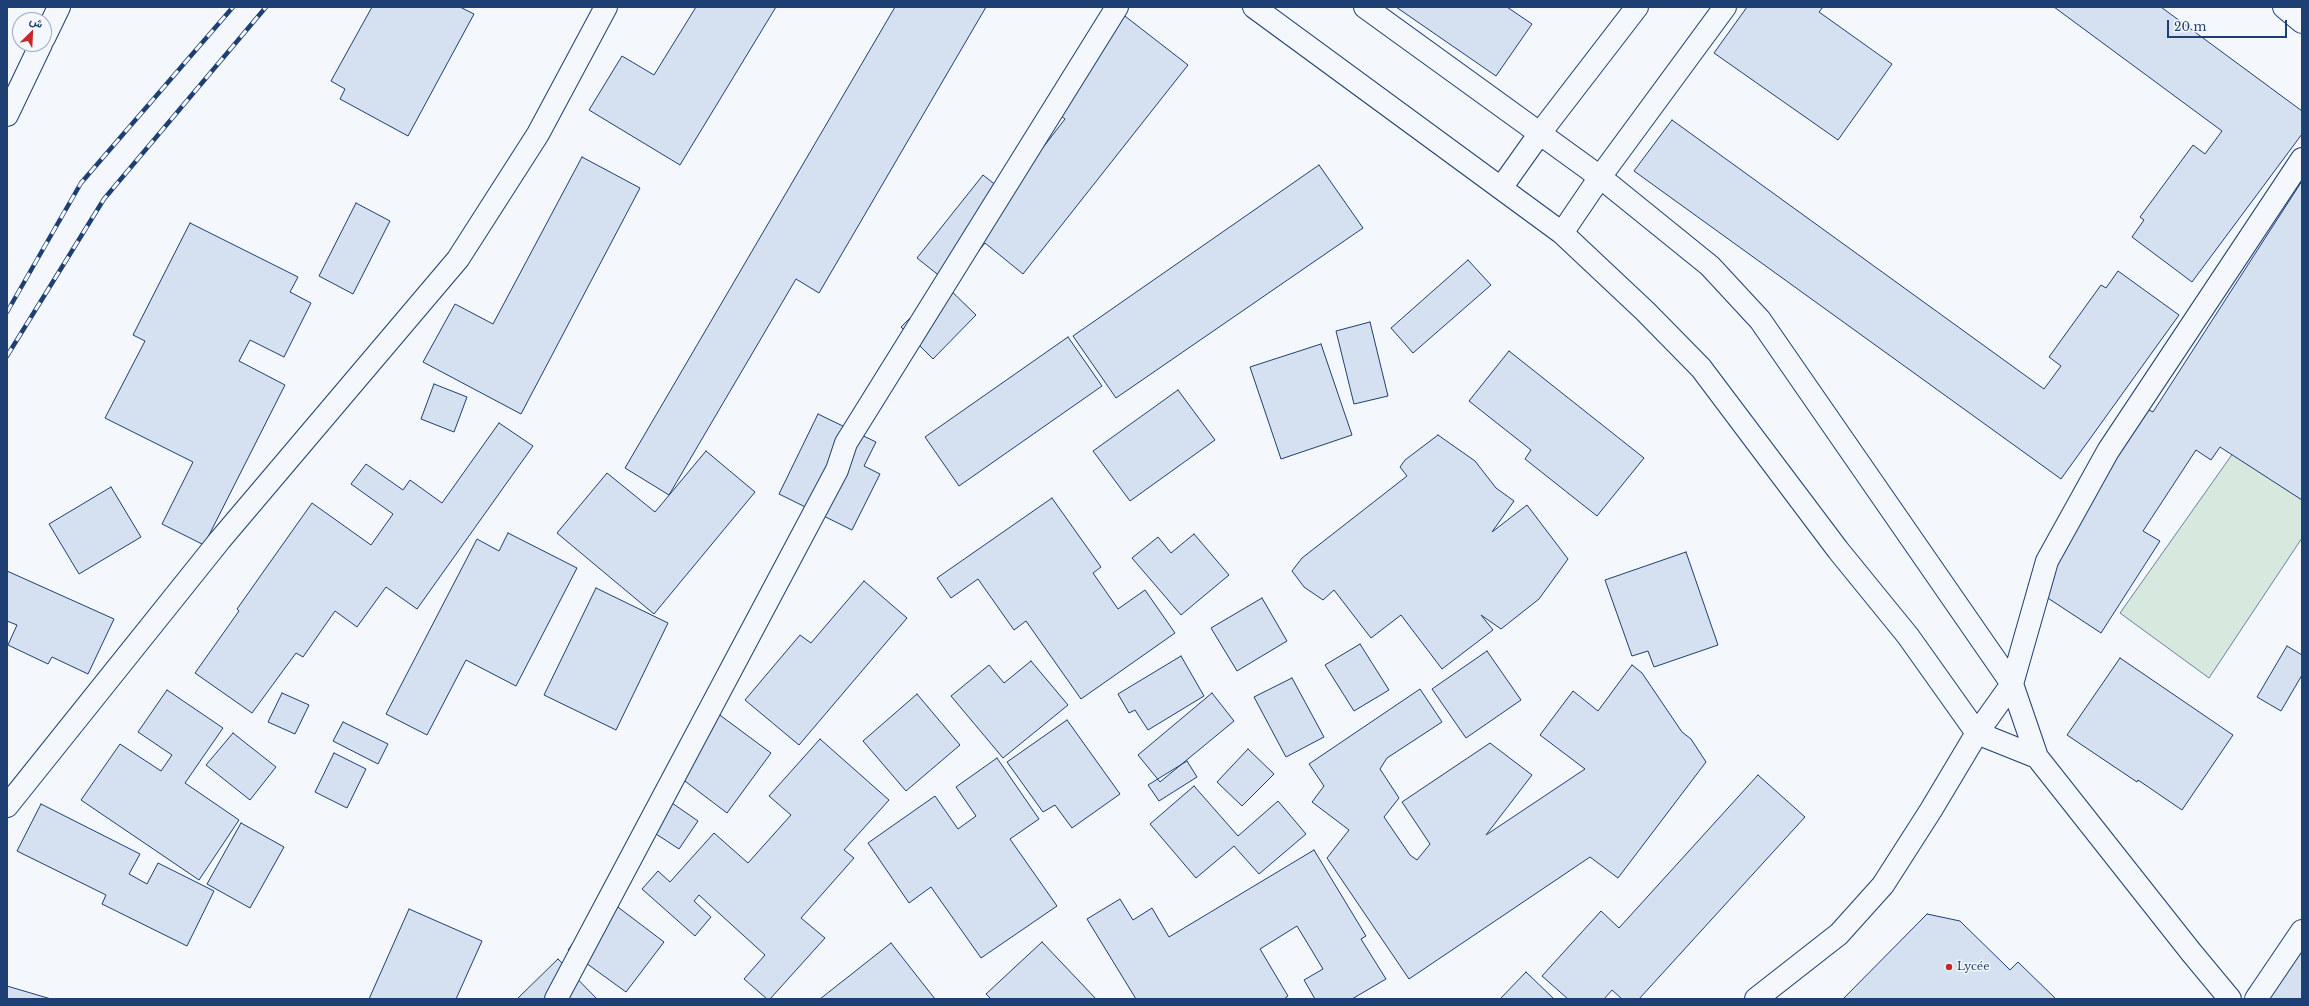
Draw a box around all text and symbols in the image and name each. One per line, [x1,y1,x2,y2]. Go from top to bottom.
north arrow [12,12,52,52]
scale bar [2169,12,2289,38]
text: ش [28,13,45,31]
text: 20 m [2174,19,2206,34]
place label: Lycée [1957,960,1989,974]
marker: Lycée [1944,962,1954,972]

